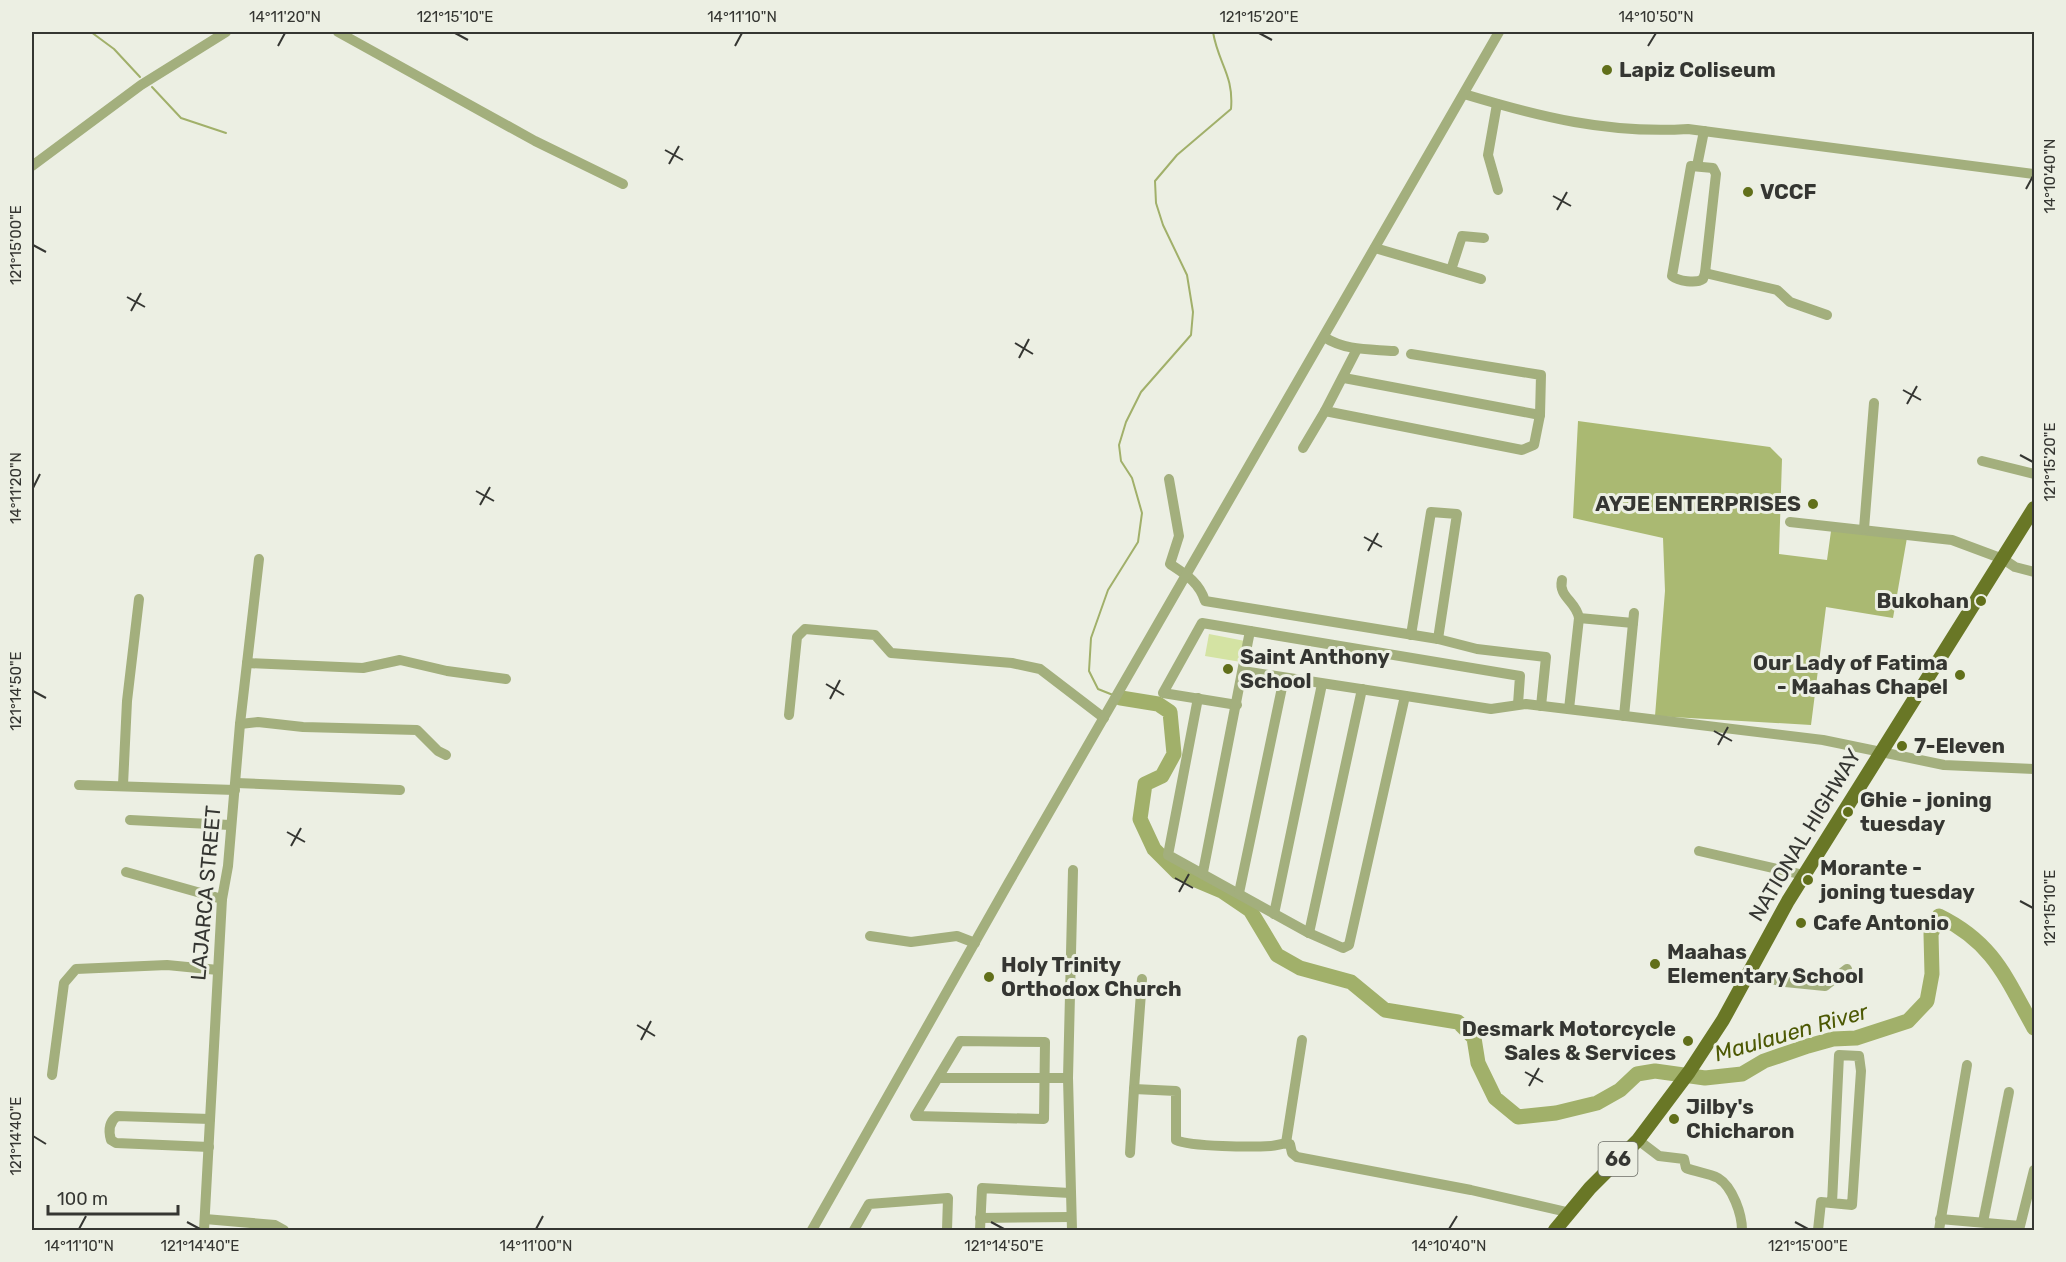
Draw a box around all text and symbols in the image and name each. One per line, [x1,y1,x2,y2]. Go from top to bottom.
text: 14°11'20"N [249,8,321,26]
text: 121°15'10"E [417,8,493,26]
text: 14°11'10"N [707,8,777,26]
text: 121°15'20"E [1219,8,1299,26]
text: 14°10'50"N [1618,8,1694,26]
place label: Lapiz Coliseum [1619,57,1776,82]
marker: Lapiz Coliseum [1600,63,1614,77]
text: 14°10'40"N [2041,139,2059,213]
place label: VCCF [1760,179,1817,204]
marker: VCCF [1741,185,1755,199]
text: 121°15'00"E [7,205,25,285]
text: 121°15'20"E [2041,422,2059,502]
text: 14°11'20"N [7,452,25,524]
place label: AYJE ENTERPRISES [1595,491,1801,516]
marker: AYJE ENTERPRISES [1806,497,1820,511]
place label: Bukohan [1877,588,1969,613]
marker: Bukohan [1974,594,1988,608]
place label: Saint Anthony School [1240,644,1390,693]
place label: Our Lady of Fatima - Maahas Chapel [1753,650,1948,699]
text: 121°14'50"E [7,651,25,731]
marker: Saint Anthony School [1221,662,1235,676]
marker: Our Lady of Fatima - Maahas Chapel [1953,668,1967,682]
place label: 7-Eleven [1914,733,2005,758]
marker: 7-Eleven [1895,739,1909,753]
street label: NATIONAL HIGHWAY [1743,744,1866,926]
place label: Ghie - joning tuesday [1860,787,1992,836]
street label: LAJARCA STREET [185,804,226,981]
marker: Ghie - joning tuesday [1841,805,1855,819]
place label: Morante - joning tuesday [1818,855,1975,904]
text: 121°15'10"E [2041,870,2059,946]
marker: Morante - joning tuesday [1801,873,1815,887]
place label: Cafe Antonio [1813,910,1949,935]
marker: Cafe Antonio [1794,916,1808,930]
place label: Maahas Elementary School [1667,939,1864,988]
place label: Holy Trinity Orthodox Church [1001,952,1182,1001]
marker: Maahas Elementary School [1648,957,1662,971]
marker: Holy Trinity Orthodox Church [982,970,996,984]
water label: Maulauen River [1711,997,1873,1067]
place label: Desmark Motorcycle Sales & Services [1462,1016,1676,1065]
marker: Desmark Motorcycle Sales & Services [1681,1034,1695,1048]
place label: Jilby's Chicharon [1686,1094,1795,1143]
text: 121°14'40"E [7,1097,25,1175]
marker: Jilby's Chicharon [1667,1112,1681,1126]
road number: 66 [1598,1142,1638,1176]
scale bar [48,1178,178,1216]
text: 100 m [57,1188,108,1210]
text: 14°11'10"N [44,1237,114,1255]
text: 121°14'40"E [161,1237,239,1255]
text: 14°11'00"N [500,1237,572,1255]
text: 121°14'50"E [964,1237,1044,1255]
text: 14°10'40"N [1412,1237,1486,1255]
text: 121°15'00"E [1768,1237,1848,1255]

